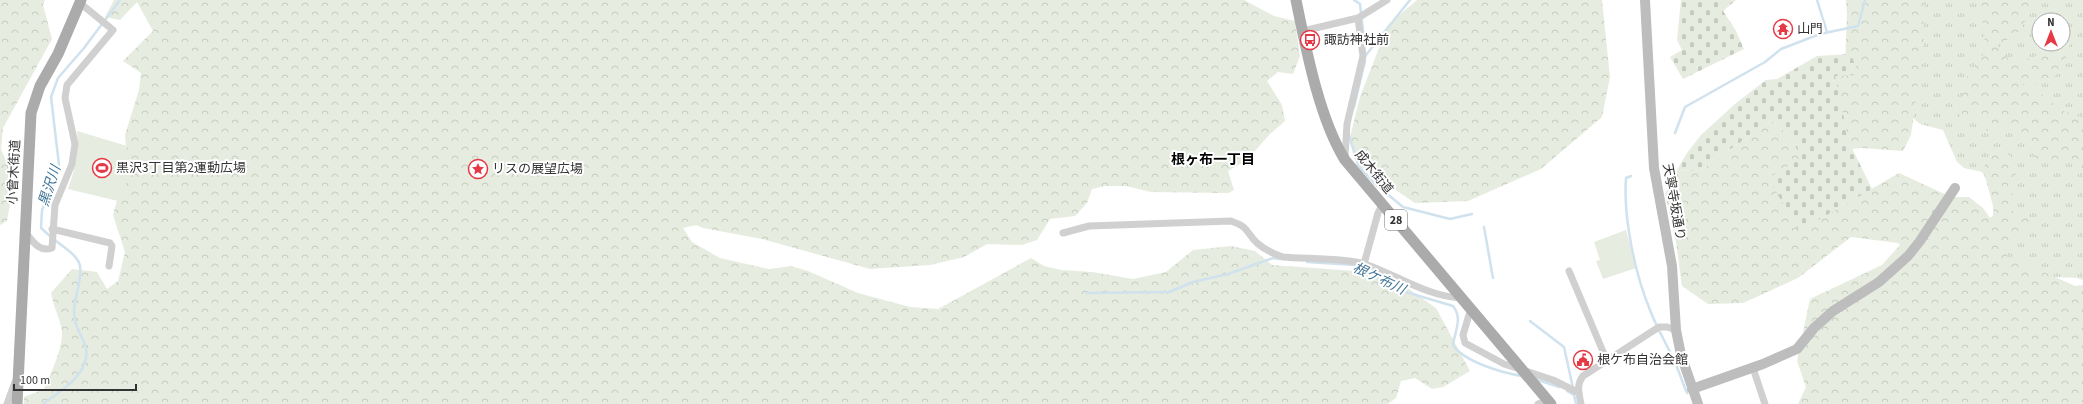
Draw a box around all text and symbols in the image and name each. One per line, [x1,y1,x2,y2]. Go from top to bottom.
north arrow [2031,12,2071,52]
text: N [2047,15,2055,30]
temple icon: 山門 [1772,18,1794,40]
place label: 山門 [1797,20,1823,38]
bus stop icon: 諏訪神社前 [1299,29,1321,51]
place label: 諏訪神社前 [1324,31,1389,49]
street label: 小曾木街道 [3,139,25,205]
street label: 成木街道 [1351,146,1397,198]
district label: 根ヶ布一丁目 [1171,150,1255,170]
sports icon: 黒沢3丁目第2運動広場 [91,157,113,179]
place icon: リスの展望広場 [467,158,489,180]
place label: 黒沢3丁目第2運動広場 [116,159,246,177]
place label: リスの展望広場 [492,160,583,178]
water label: 黒沢川 [34,161,67,209]
street label: 天寧寺坂通り [1658,162,1690,242]
road number: 28 [1385,210,1407,230]
water label: 根ケ布川 [1349,258,1410,301]
public building icon: 根ケ布自治会館 [1572,349,1594,371]
place label: 根ケ布自治会館 [1597,351,1688,369]
scale bar [14,366,136,392]
text: 100 m [20,372,50,389]

